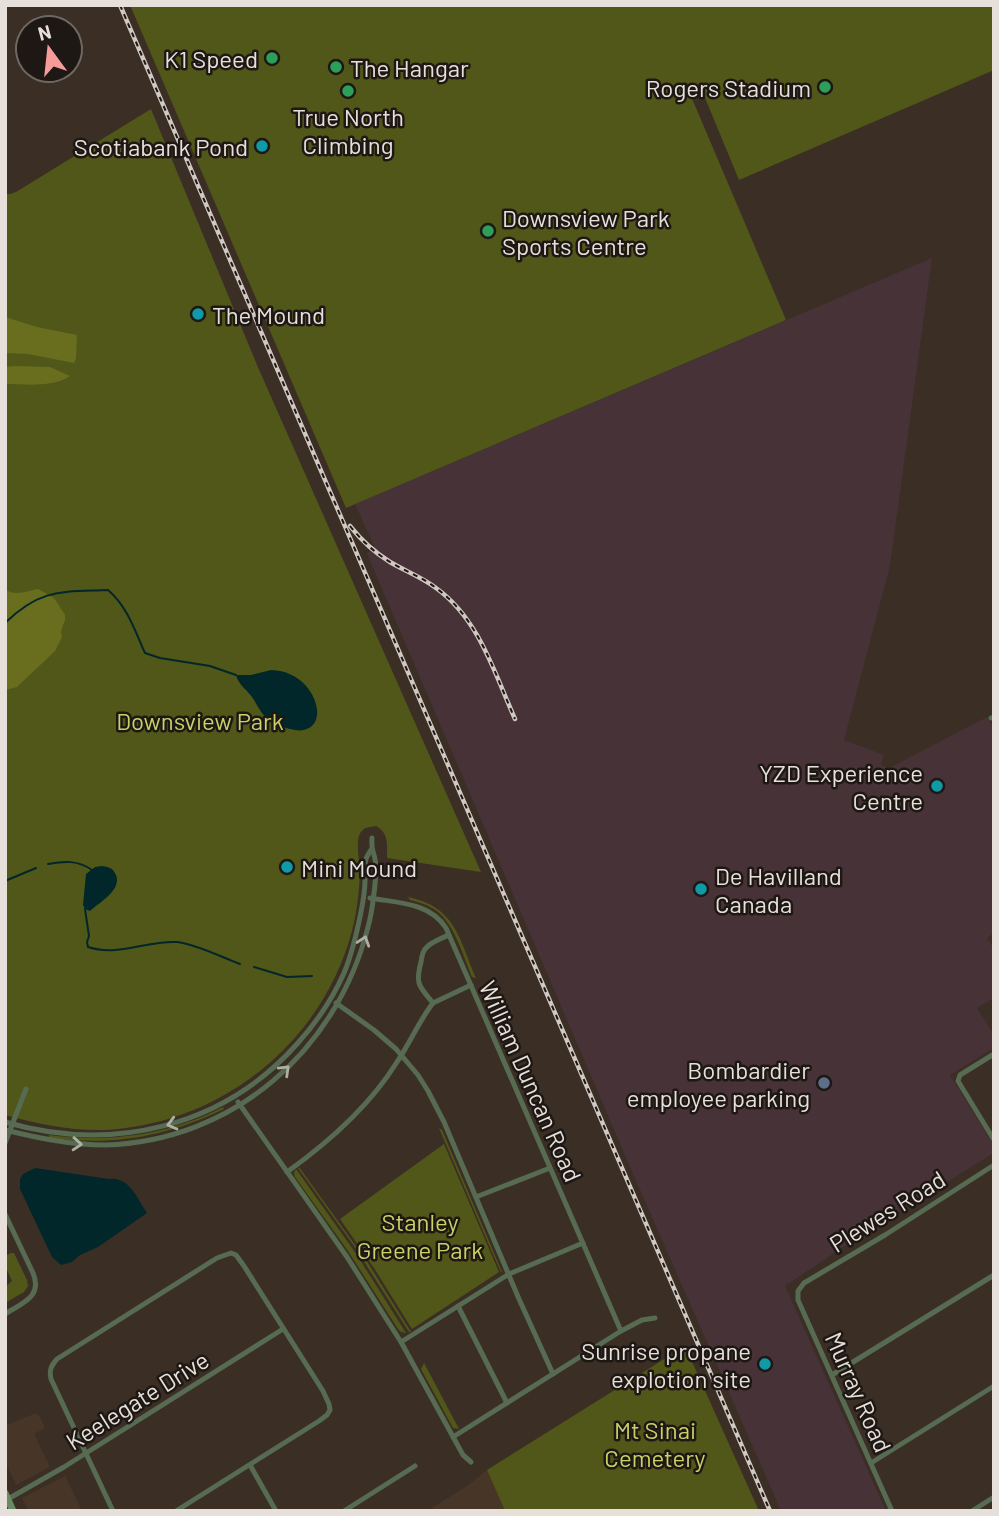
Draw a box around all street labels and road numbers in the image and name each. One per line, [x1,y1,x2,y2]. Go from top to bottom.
street label: William Duncan Road [474,976,588,1186]
street label: Plewes Road [824,1164,950,1258]
street label: Murray Road [820,1327,898,1457]
street label: Keelegate Drive [60,1345,214,1455]

